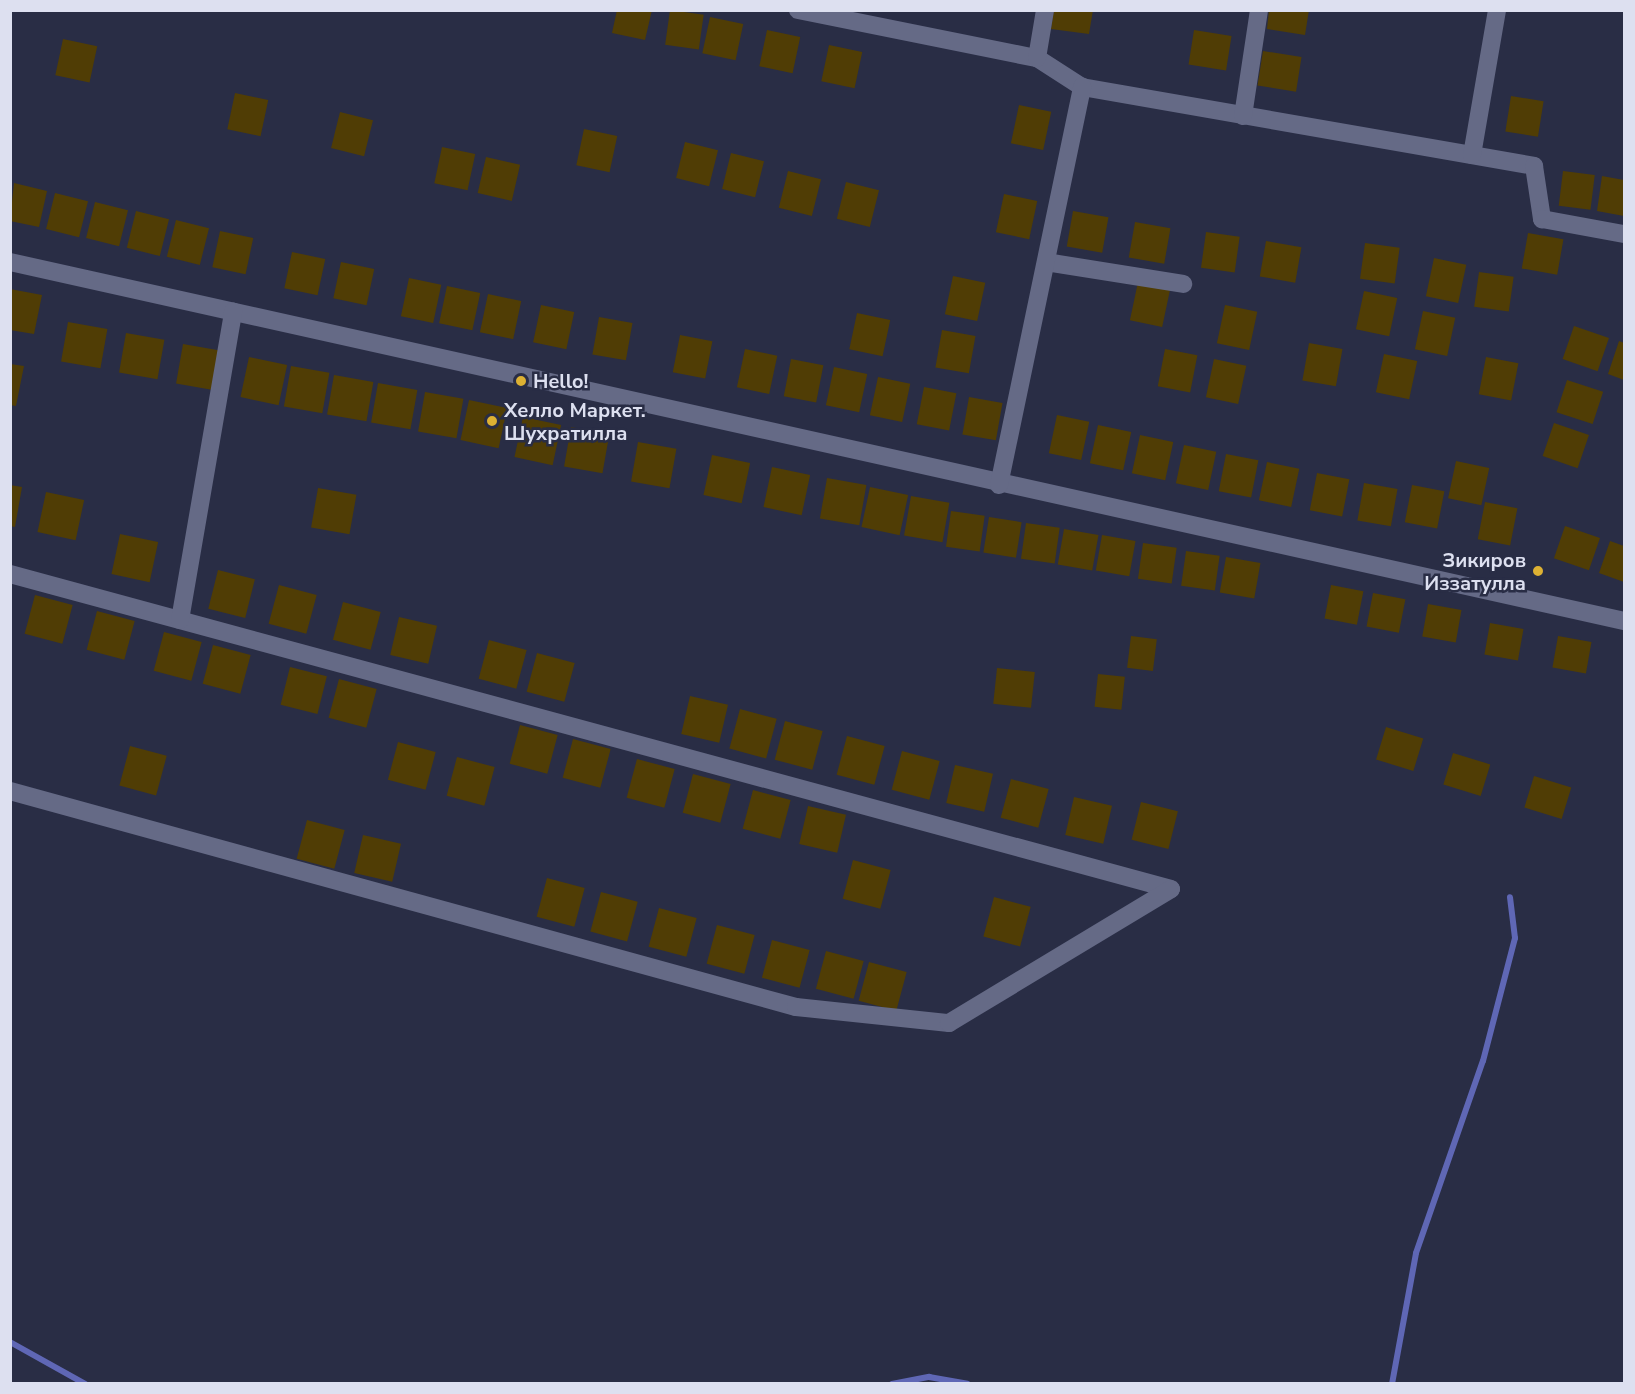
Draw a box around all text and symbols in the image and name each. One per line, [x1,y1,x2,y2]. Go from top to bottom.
place label: Hello! [533,369,588,393]
marker: Hello! [514,374,528,388]
place label: Хелло Маркет. Шухратилла [504,398,646,445]
marker: Хелло Маркет. Шухратилла [485,414,499,428]
place label: Зикиров Иззатулла [1424,548,1526,595]
marker: Зикиров Иззатулла [1531,564,1545,578]

